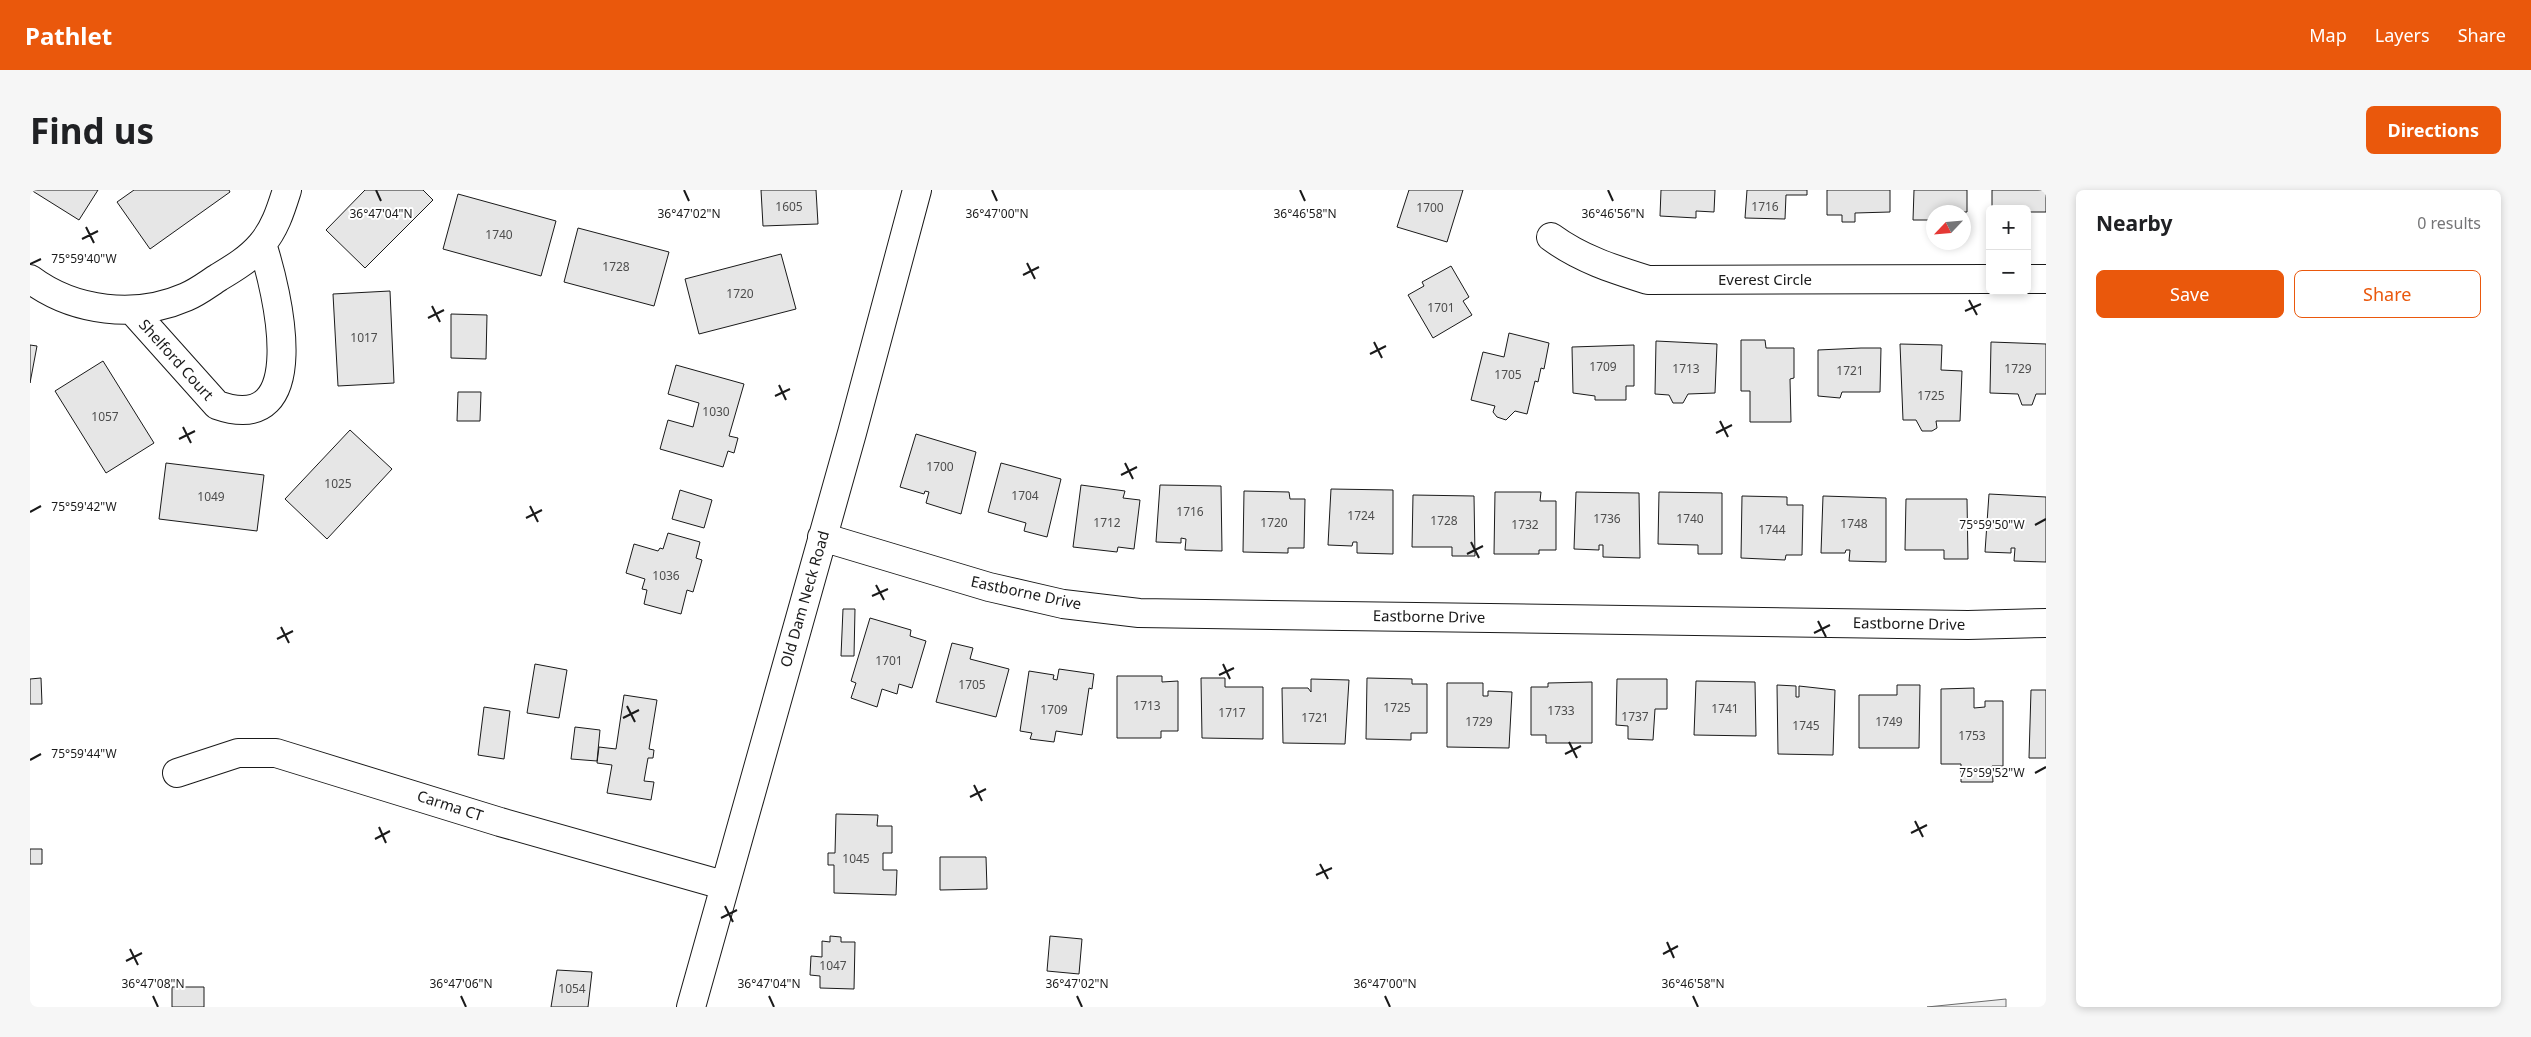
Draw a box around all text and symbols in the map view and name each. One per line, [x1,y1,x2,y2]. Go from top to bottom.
text: Pathlet [25,19,112,52]
text: Map [2309,23,2347,47]
text: Layers [2375,23,2430,47]
text: Share [2458,23,2506,47]
button: Directions [2366,106,2501,154]
text: Find us [30,107,154,154]
house number: 1605 [775,198,803,215]
house number: 1716 [1751,198,1779,215]
house number: 1700 [1416,199,1444,216]
text: 36°47'04"N [349,205,413,222]
text: 36°47'02"N [657,205,721,222]
text: 36°47'00"N [965,205,1029,222]
text: 36°46'58"N [1273,205,1337,222]
text: 36°46'56"N [1581,205,1645,222]
north arrow [1926,205,1971,250]
map controls [1986,205,2031,295]
button: + [1986,205,2031,250]
text: Nearby [2096,209,2172,237]
text: 0 results [2417,212,2481,234]
house number: 1740 [485,226,513,243]
text: 75°59'40"W [51,250,117,267]
button: − [1986,250,2031,295]
house number: 1728 [602,258,630,275]
street label: Everest Circle [1718,269,1812,289]
button: Save [2096,270,2284,318]
button: Share [2294,270,2481,318]
house number: 1720 [726,285,754,302]
house number: 1701 [1427,299,1455,316]
street label: Shelford Court [135,315,219,405]
house number: 1017 [350,329,378,346]
house number: 1709 [1589,358,1617,375]
house number: 1713 [1672,360,1700,377]
house number: 1729 [2004,360,2032,377]
house number: 1721 [1836,362,1864,379]
house number: 1705 [1494,366,1522,383]
house number: 1725 [1917,387,1945,404]
house number: 1030 [702,403,730,420]
house number: 1057 [91,408,119,425]
house number: 1700 [926,458,954,475]
house number: 1025 [324,475,352,492]
house number: 1704 [1011,487,1039,504]
house number: 1049 [197,488,225,505]
text: 75°59'42"W [51,498,117,515]
house number: 1716 [1176,503,1204,520]
house number: 1724 [1347,507,1375,524]
house number: 1736 [1593,510,1621,527]
house number: 1740 [1676,510,1704,527]
house number: 1728 [1430,512,1458,529]
house number: 1712 [1093,514,1121,531]
house number: 1720 [1260,514,1288,531]
house number: 1748 [1840,515,1868,532]
house number: 1732 [1511,516,1539,533]
text: 75°59'50"W [1959,516,2025,533]
house number: 1744 [1758,521,1786,538]
street label: Old Dam Neck Road [775,528,833,669]
house number: 1036 [652,567,680,584]
street label: Eastborne Drive [969,571,1083,614]
street label: Eastborne Drive [1373,605,1485,627]
street label: Eastborne Drive [1853,612,1965,634]
house number: 1701 [875,652,903,669]
house number: 1705 [958,676,986,693]
house number: 1713 [1133,697,1161,714]
house number: 1725 [1383,699,1411,716]
house number: 1741 [1711,700,1739,717]
house number: 1709 [1040,701,1068,718]
house number: 1733 [1547,702,1575,719]
house number: 1717 [1218,704,1246,721]
house number: 1737 [1621,708,1649,725]
house number: 1721 [1301,709,1329,726]
house number: 1729 [1465,713,1493,730]
house number: 1749 [1875,713,1903,730]
house number: 1745 [1792,717,1820,734]
house number: 1753 [1958,727,1986,744]
text: 75°59'44"W [51,745,117,762]
text: 75°59'52"W [1959,764,2025,781]
street label: Carma CT [415,785,486,825]
house number: 1045 [842,850,870,867]
house number: 1047 [819,957,847,974]
text: 36°47'08"N [121,975,185,992]
text: 36°47'06"N [429,975,493,992]
text: 36°47'04"N [737,975,801,992]
text: 36°47'02"N [1045,975,1109,992]
text: 36°47'00"N [1353,975,1417,992]
text: 36°46'58"N [1661,975,1725,992]
house number: 1054 [558,980,586,997]

